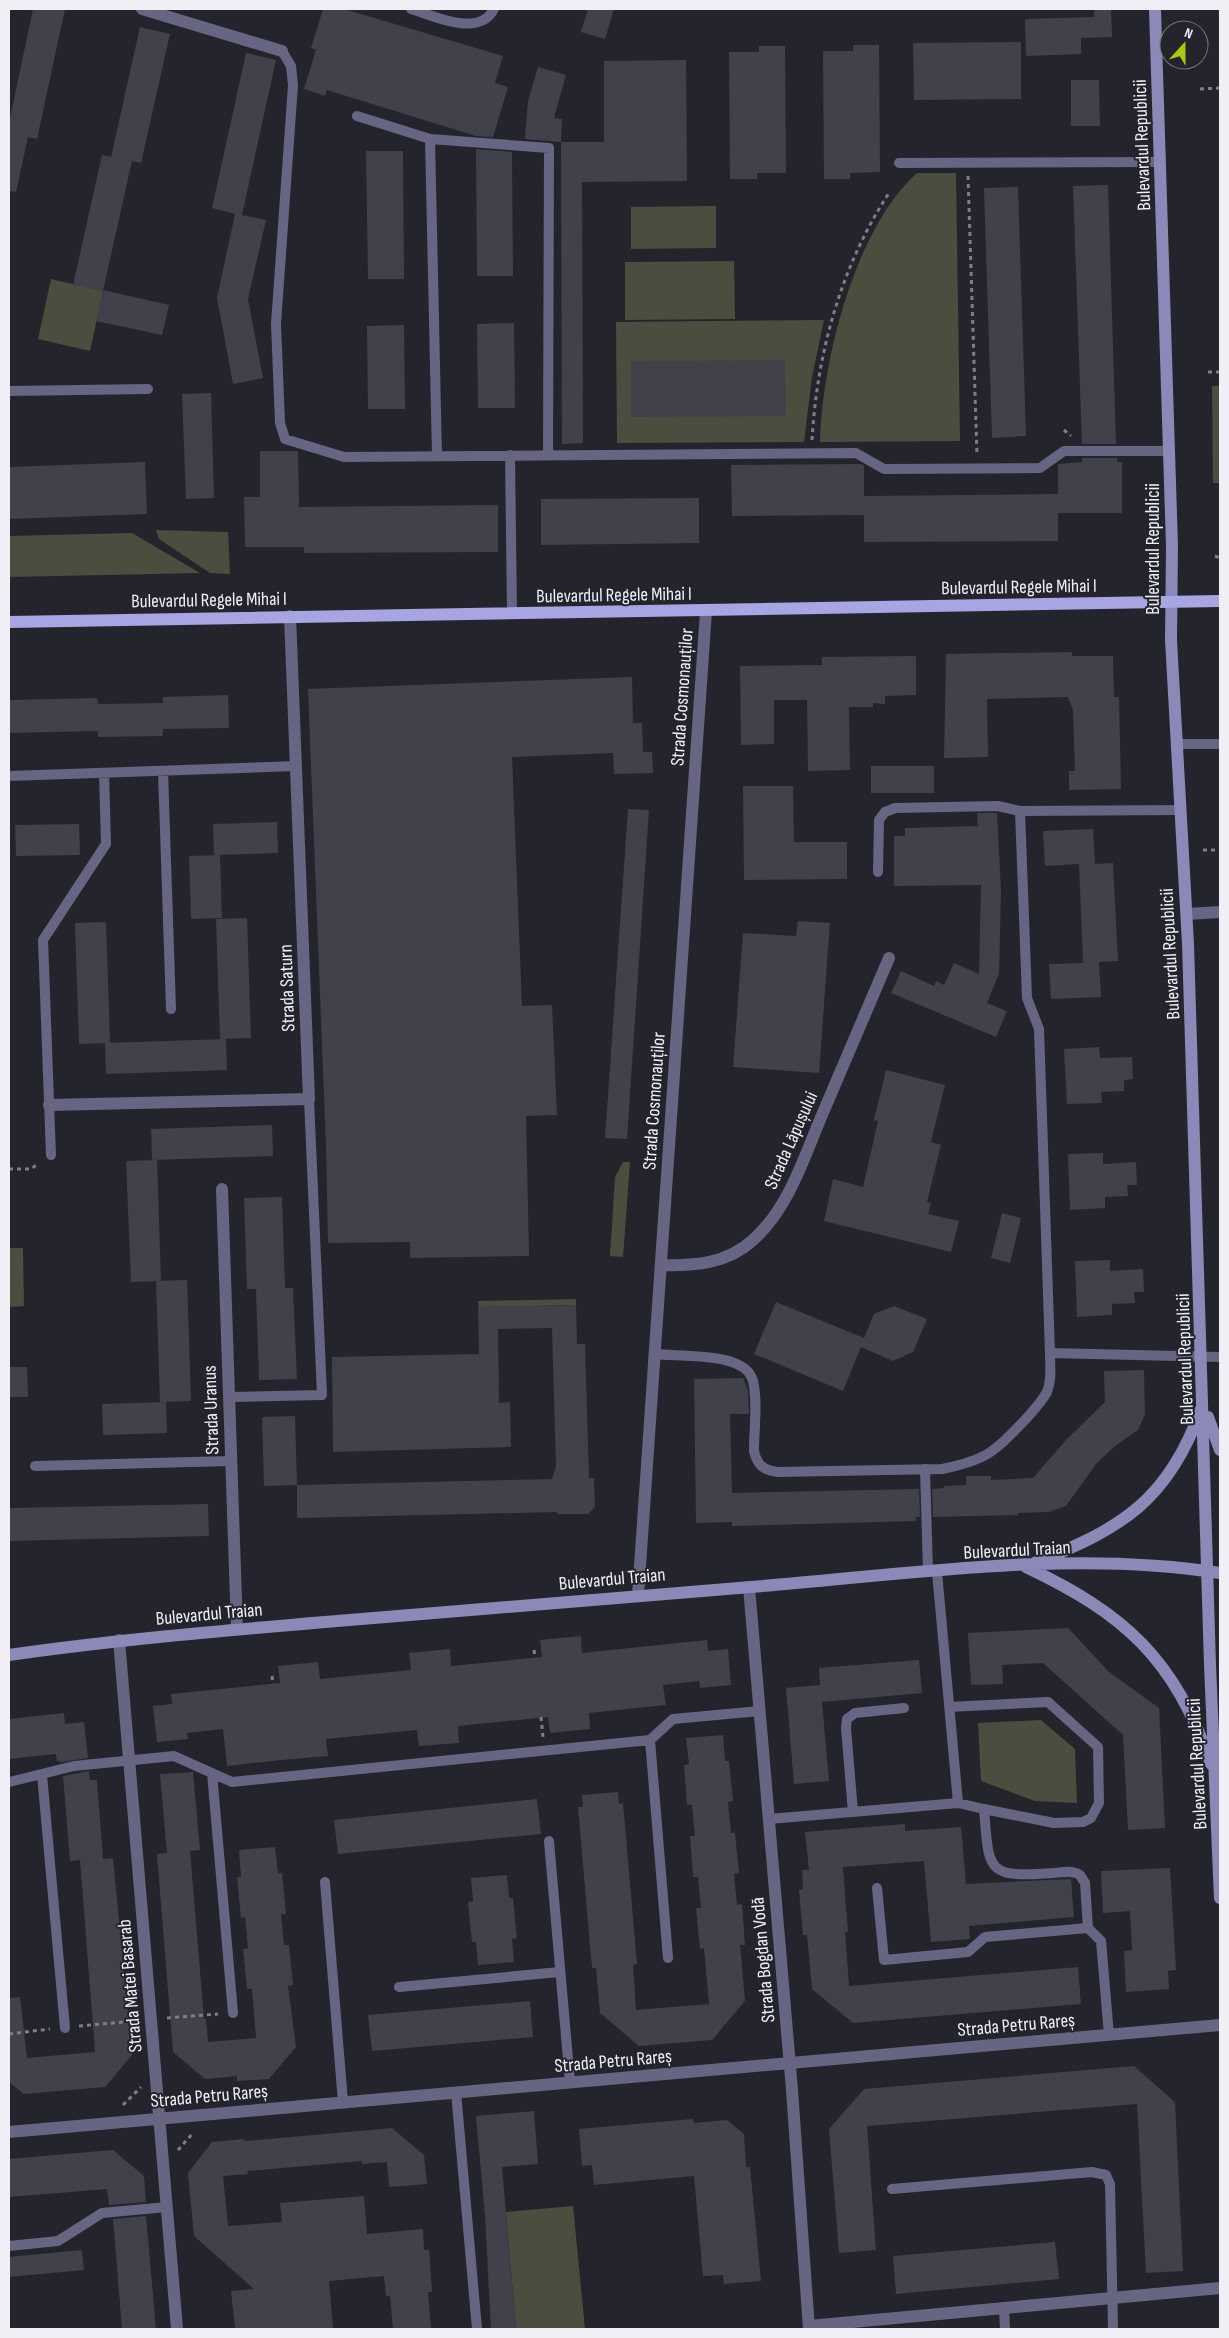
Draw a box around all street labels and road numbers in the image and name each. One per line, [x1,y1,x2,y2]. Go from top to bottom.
street label: Bulevardul Republicii [1129,79,1156,211]
street label: Bulevardul Republicii [1142,483,1165,615]
street label: Bulevardul Regele Mihai I [941,575,1097,600]
street label: Bulevardul Regele Mihai I [536,583,692,608]
street label: Bulevardul Regele Mihai I [131,588,287,613]
street label: Strada Cosmonauților [666,627,699,767]
street label: Bulevardul Republicii [1156,888,1185,1020]
street label: Strada Saturn [274,944,301,1032]
street label: Strada Cosmonauților [638,1031,671,1171]
street label: Strada Lăpușului [760,1088,823,1193]
street label: Bulevardul Republicii [1172,1293,1199,1425]
street label: Strada Uranus [198,1365,225,1455]
street label: Bulevardul Traian [963,1536,1071,1565]
street label: Bulevardul Traian [558,1563,667,1596]
street label: Bulevardul Traian [155,1598,264,1631]
street label: Bulevardul Republicii [1183,1698,1212,1830]
street label: Strada Bogdan Vodă [747,1896,780,2024]
street label: Strada Matei Basarab [113,1918,148,2053]
street label: Strada Petru Rareș [956,2009,1076,2042]
street label: Strada Petru Rareș [553,2045,673,2078]
street label: Strada Petru Rareș [149,2080,269,2113]

